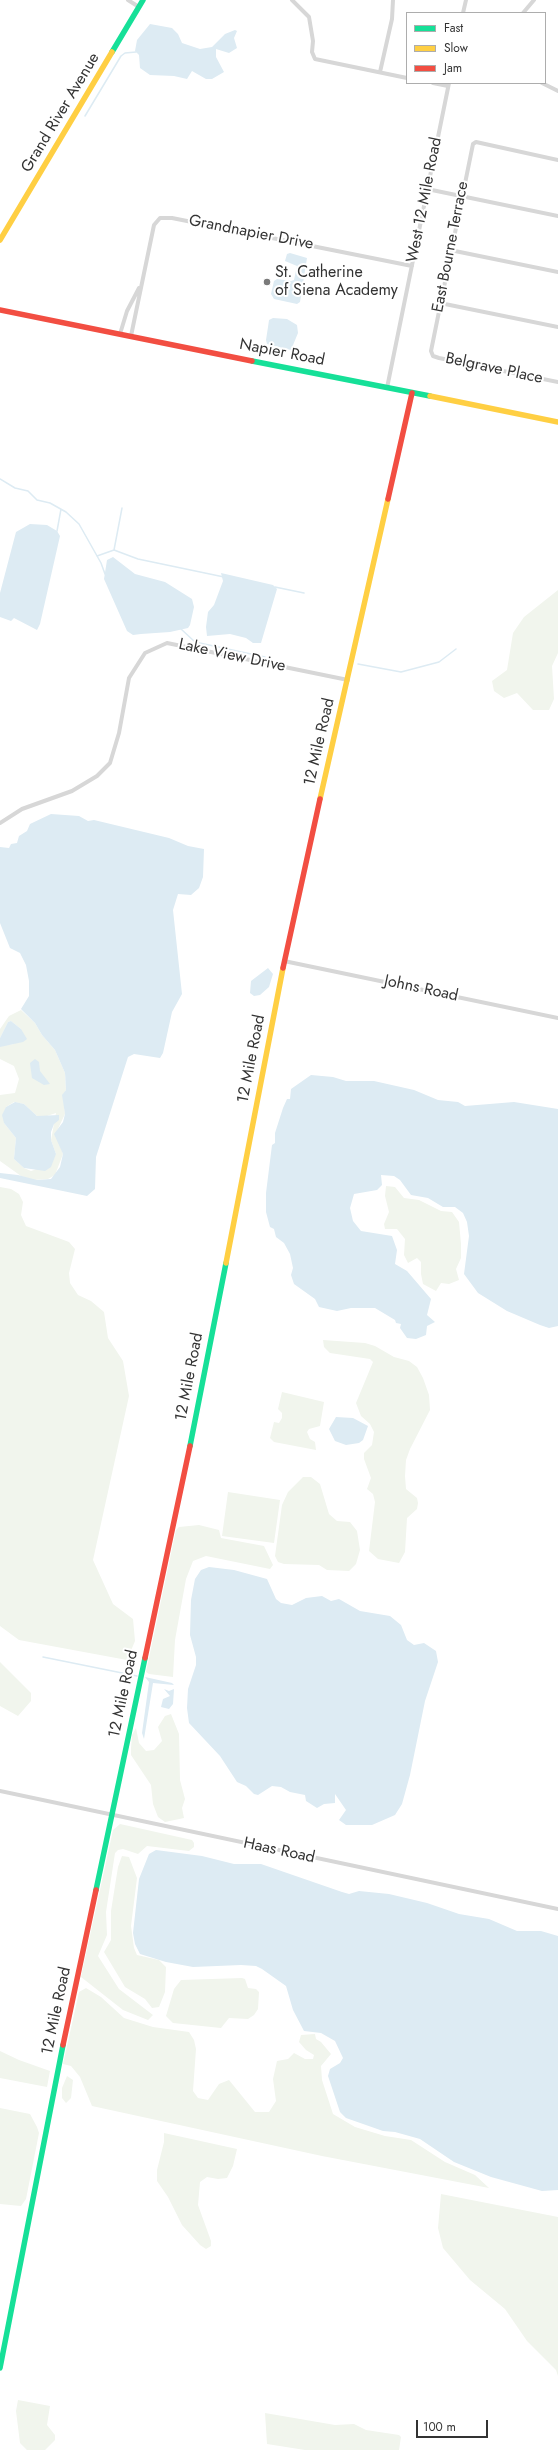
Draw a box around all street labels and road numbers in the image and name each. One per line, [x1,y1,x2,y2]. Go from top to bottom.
street label: Grand River Avenue [18,50,104,176]
street label: West 12 Mile Road [403,136,447,264]
street label: East Bourne Terrace [429,180,473,314]
street label: Grandnapier Drive [187,212,315,254]
street label: Napier Road [238,335,326,371]
street label: Belgrave Place [444,349,544,389]
street label: Lake View Drive [177,635,287,677]
street label: 12 Mile Road [301,696,339,788]
street label: Johns Road [382,972,460,1006]
street label: 12 Mile Road [234,1013,270,1105]
street label: 12 Mile Road [172,1331,208,1423]
street label: 12 Mile Road [105,1648,143,1740]
street label: Haas Road [242,1834,316,1868]
street label: 12 Mile Road [38,1965,76,2057]

